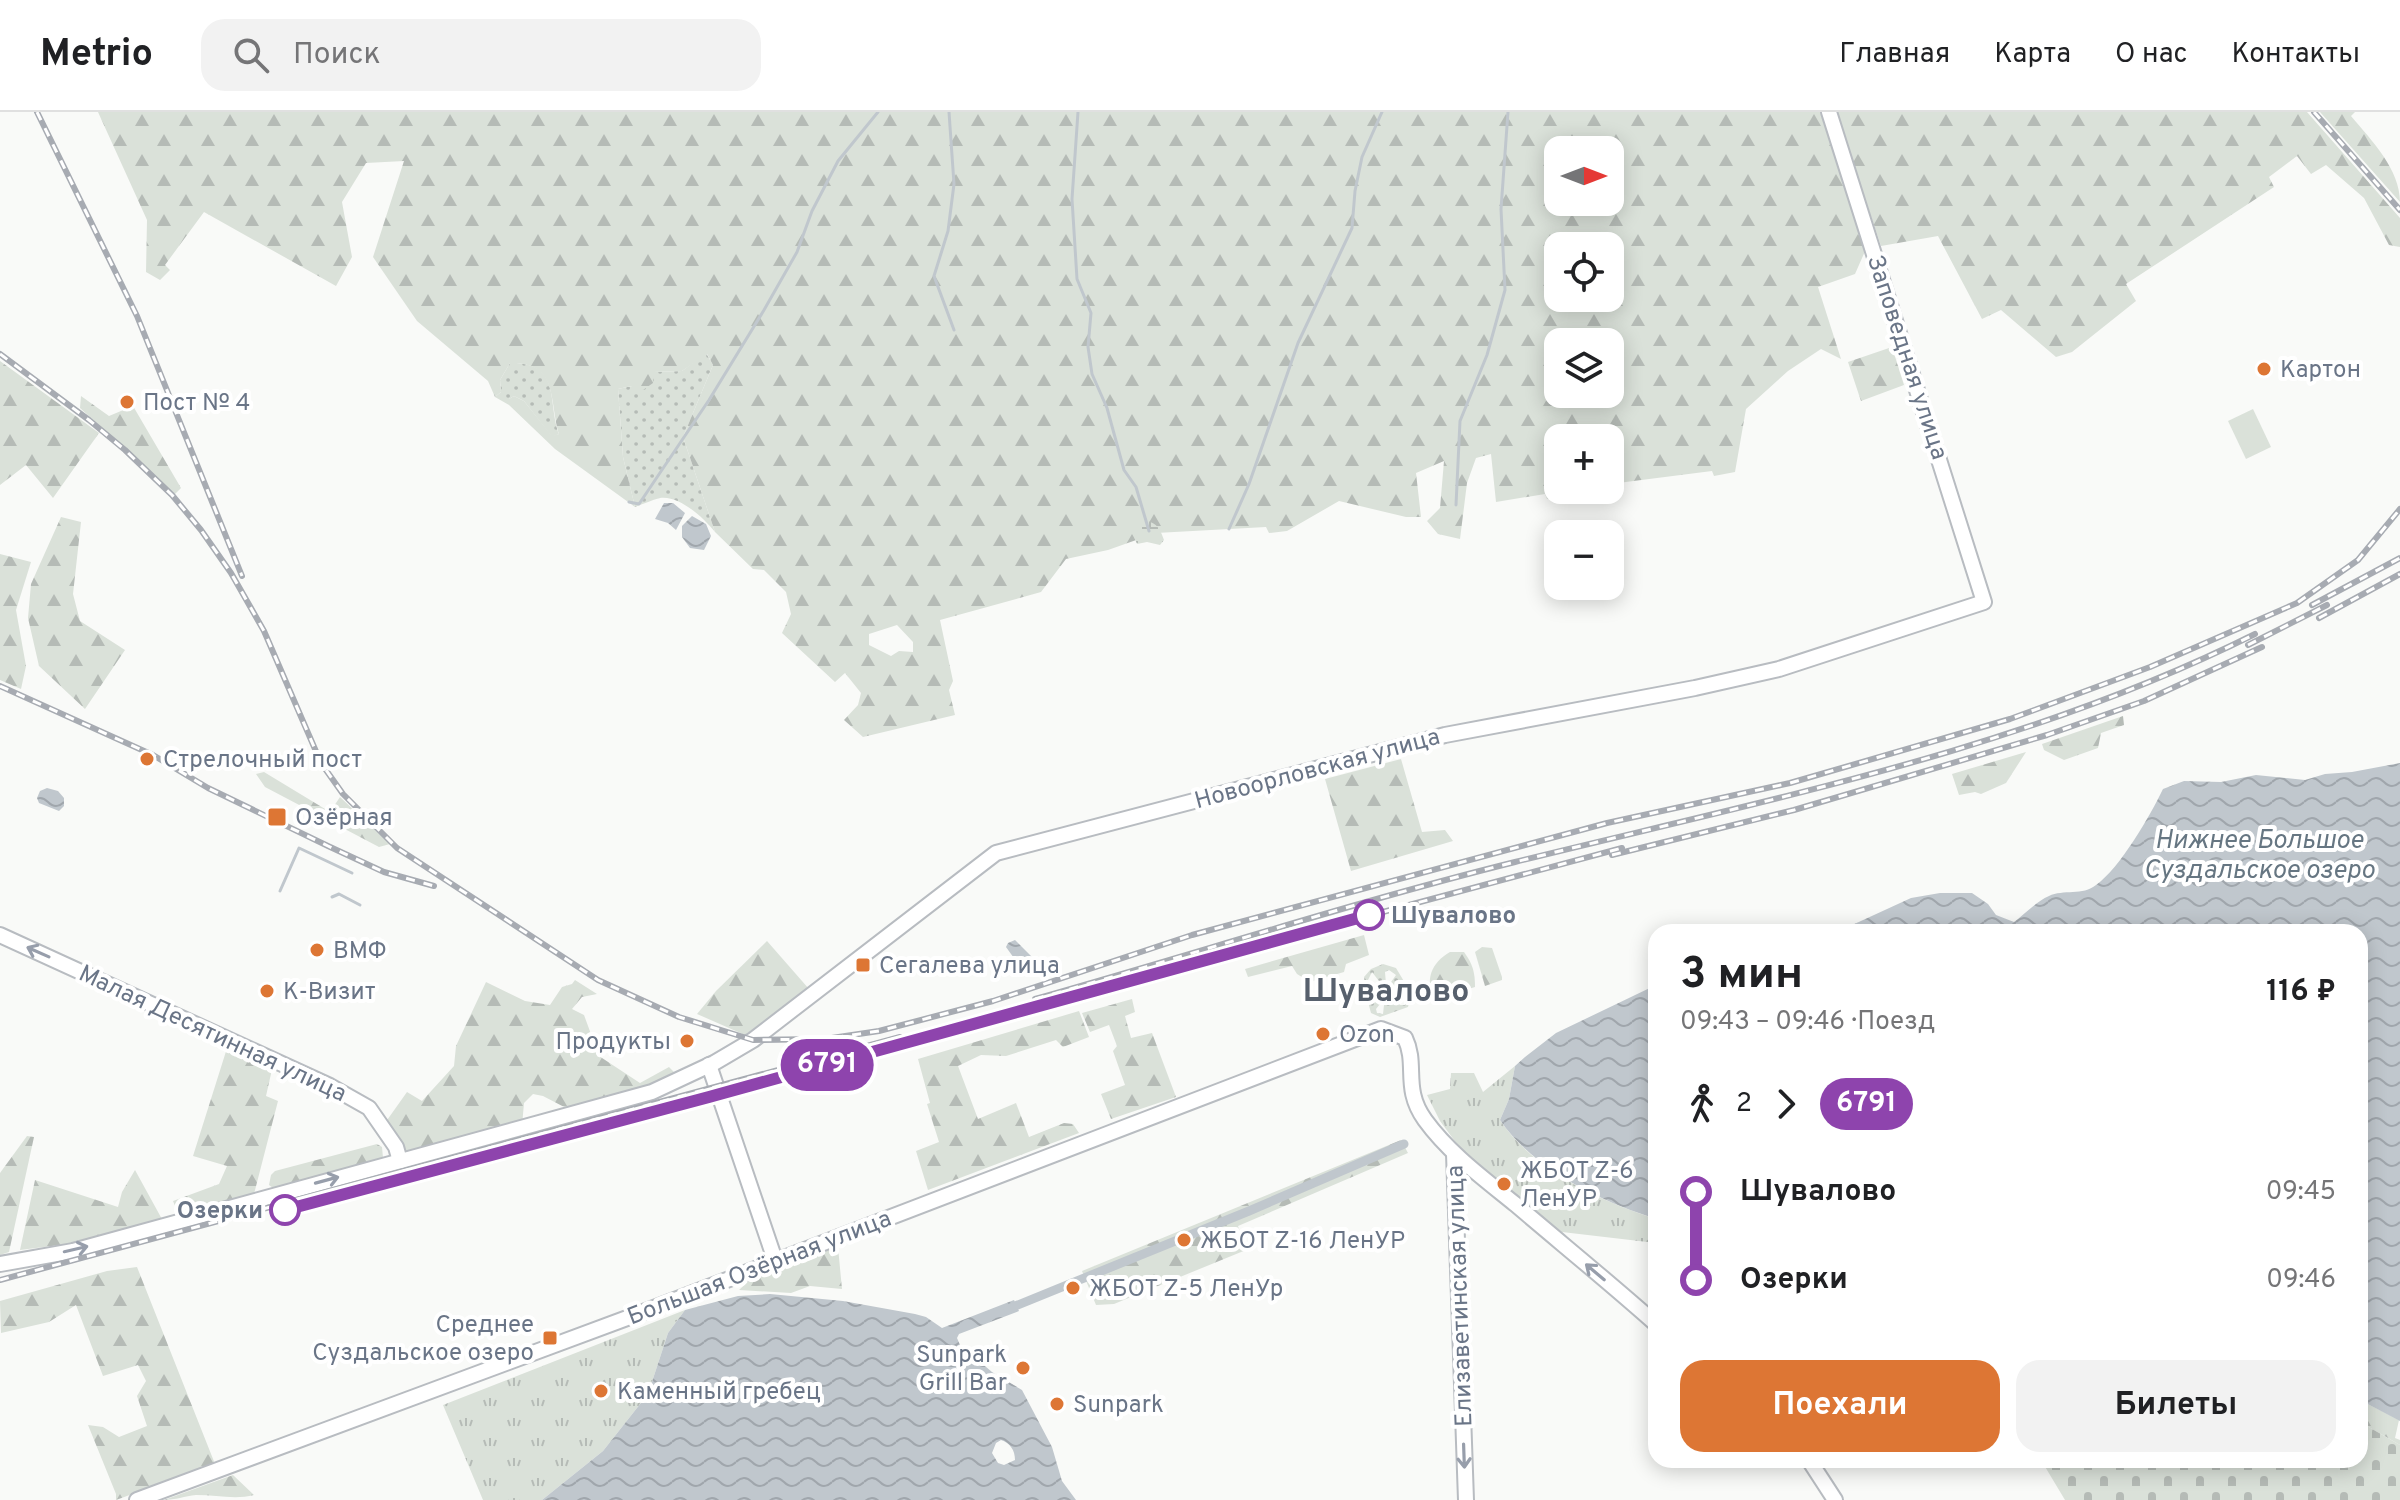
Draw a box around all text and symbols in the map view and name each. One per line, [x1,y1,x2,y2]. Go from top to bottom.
search box [201,19,761,91]
text: Metrio [40,31,153,80]
icon: search [229,33,273,77]
text: Поиск [293,37,381,74]
text: Главная [1839,37,1950,73]
text: Карта [1994,37,2071,73]
text: О нас [2115,37,2188,73]
text: Контакты [2232,37,2360,73]
north arrow [1544,136,1624,216]
map controls [1544,136,1624,600]
button: locate [1544,232,1624,312]
street label: Заповедная улица [1859,252,1953,464]
button: layers [1544,328,1624,408]
place label: Картон [2280,356,2361,386]
marker: Картон [2255,360,2273,378]
place label: Пост № 4 [143,389,250,419]
marker: Пост № 4 [118,393,136,411]
button: + [1544,424,1624,504]
button: − [1544,520,1624,600]
street label: Новоорловская улица [1191,723,1444,817]
place label: Стрелочный пост [163,746,362,776]
marker: Стрелочный пост [138,750,156,768]
place label: Озёрная [295,804,393,834]
marker: Озёрная [266,806,288,828]
water label: Нижнее Большое Суздальское озеро [2143,825,2375,888]
marker: Шувалово [1354,900,1384,930]
place label: Шувалово [1391,902,1516,932]
place label: ВМФ [333,937,387,967]
marker: ВМФ [308,941,326,959]
one-way arrow [26,944,50,959]
text: 3 мин [1680,948,1803,1004]
place label: Сегалева улица [879,952,1060,982]
marker: Сегалева улица [854,956,872,974]
street label: Малая Десятинная улица [74,960,351,1110]
district label: Шувалово [1303,973,1469,1013]
text: 116 ₽ [2266,974,2336,1011]
place label: К-Визит [283,978,376,1008]
marker: К-Визит [258,982,276,1000]
text: 09:43 – 09:46 · Поезд [1680,1006,1935,1039]
place label: Ozon [1339,1021,1395,1051]
marker: Ozon [1314,1025,1332,1043]
place label: Продукты [555,1028,671,1058]
marker: Продукты [678,1032,696,1050]
line badge: 6791 [771,1039,883,1091]
text: 6791 [797,1047,857,1083]
icon: walk [1680,1082,1724,1126]
icon: forward [1764,1082,1808,1126]
text: 6791 [1836,1086,1897,1122]
text: 2 [1736,1088,1752,1121]
place label: ЖБОТ Z-6 ЛенУР [1520,1157,1634,1215]
street label: Елизаветинская улица [1441,1165,1481,1427]
one-way arrow [314,1172,340,1187]
text: Шувалово [1740,1174,1896,1211]
marker: ЖБОТ Z-6 ЛенУР [1495,1175,1513,1193]
text: 09:45 [2266,1176,2336,1209]
marker: Озерки [270,1195,300,1225]
place label: Озерки [177,1197,263,1227]
street label: Большая Озёрная улица [623,1205,896,1333]
place label: ЖБОТ Z-16 ЛенУР [1200,1227,1405,1257]
marker: ЖБОТ Z-16 ЛенУР [1175,1231,1193,1249]
one-way arrow [63,1241,89,1256]
text: Озерки [1740,1262,1848,1299]
one-way arrow [1586,1263,1606,1281]
text: 09:46 [2266,1264,2336,1297]
place label: ЖБОТ Z-5 ЛенУр [1089,1275,1283,1305]
marker: ЖБОТ Z-5 ЛенУр [1064,1279,1082,1297]
place label: Среднее Суздальское озеро [312,1311,534,1369]
marker: Среднее Суздальское озеро [541,1329,559,1347]
place label: Sunpark Grill Bar [916,1341,1007,1399]
marker: Sunpark Grill Bar [1014,1359,1032,1377]
button: Поехали [1680,1360,2000,1452]
button: Билеты [2016,1360,2336,1452]
place label: Каменный гребец [617,1378,821,1408]
marker: Каменный гребец [592,1382,610,1400]
place label: Sunpark [1073,1391,1164,1421]
marker: Sunpark [1048,1395,1066,1413]
one-way arrow [1457,1442,1472,1469]

